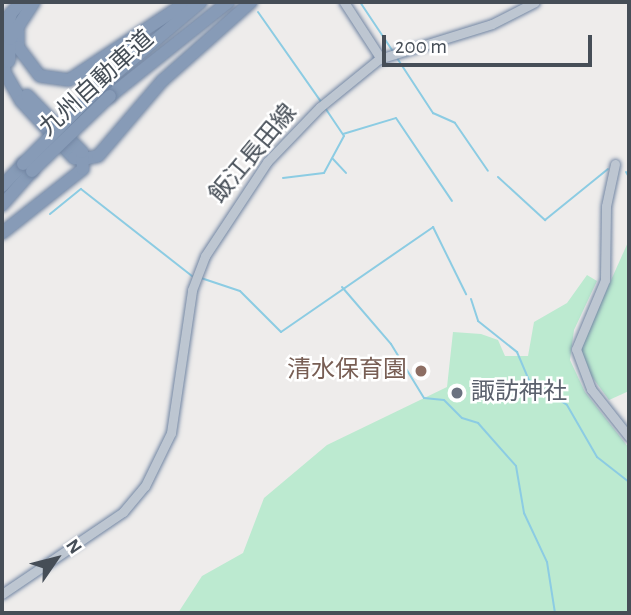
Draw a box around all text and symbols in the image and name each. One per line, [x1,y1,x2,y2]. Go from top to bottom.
scale bar [386,21,596,65]
street label: 九州自動車道 [34,25,160,143]
text: 200 m [395,36,447,57]
street label: 飯江長田線 [204,99,304,209]
place label: 清水保育園 [287,357,407,385]
marker: 清水保育園 [413,363,429,379]
place label: 諏訪神社 [471,379,567,407]
marker: 諏訪神社 [449,385,465,401]
north arrow [21,524,91,594]
text: N [62,536,85,558]

